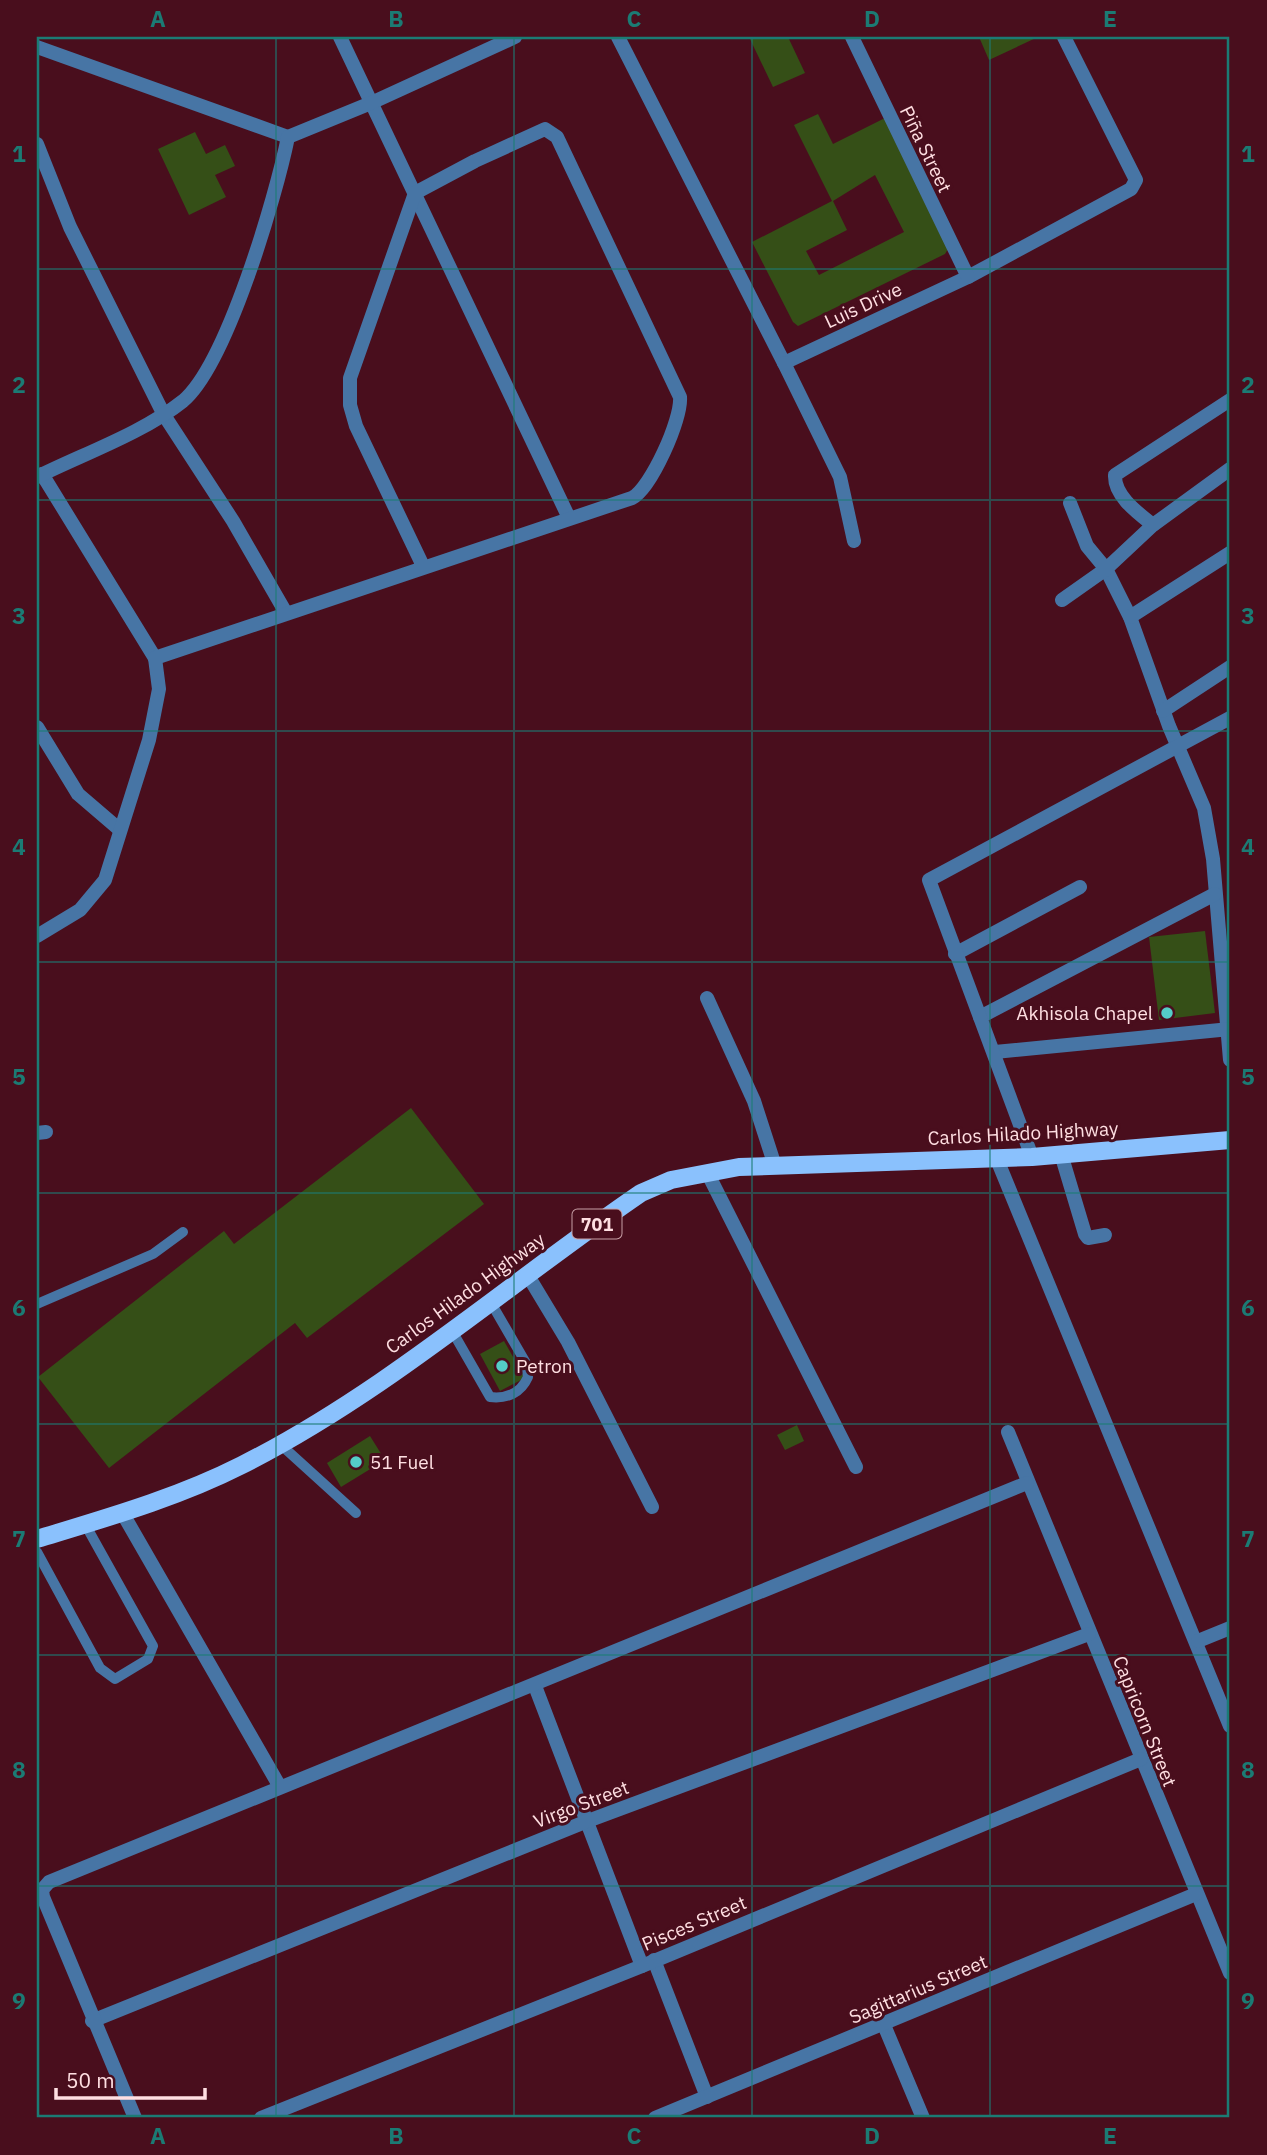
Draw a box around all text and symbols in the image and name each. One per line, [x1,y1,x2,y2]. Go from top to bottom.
text: A [150,3,166,33]
text: B [388,3,404,33]
text: C [627,3,642,33]
text: D [864,3,880,33]
text: E [1103,3,1117,33]
street label: Piña Street [895,102,957,196]
text: 1 [12,138,26,168]
text: 1 [1241,138,1255,168]
street label: Luis Drive [820,277,906,333]
text: 2 [12,369,26,399]
text: 2 [1241,369,1255,399]
text: 3 [12,600,26,630]
text: 3 [1241,600,1255,630]
text: 4 [12,831,26,861]
text: 4 [1241,831,1255,861]
place label: Akhisola Chapel [1016,1001,1153,1025]
marker: Akhisola Chapel [1159,1005,1175,1021]
text: 5 [12,1061,26,1091]
text: 5 [1241,1061,1255,1091]
street label: Carlos Hilado Highway [927,1116,1119,1150]
road number: 701 [572,1210,622,1238]
street label: Carlos Hilado Highway [381,1227,550,1359]
text: 6 [12,1292,26,1322]
text: 6 [1241,1292,1255,1322]
place label: Petron [516,1354,573,1378]
marker: Petron [494,1358,510,1374]
place label: 51 Fuel [370,1450,434,1474]
marker: 51 Fuel [348,1454,364,1470]
text: 7 [12,1523,26,1553]
text: 7 [1241,1523,1255,1553]
street label: Capricorn Street [1108,1652,1182,1790]
text: 8 [12,1754,26,1784]
text: 8 [1241,1754,1255,1784]
street label: Virgo Street [530,1775,632,1833]
street label: Pisces Street [638,1890,750,1956]
street label: Sagittarius Street [845,1949,991,2029]
text: 9 [12,1985,26,2015]
text: 9 [1241,1985,1255,2015]
scale bar [56,2057,205,2101]
text: 50 m [66,2066,115,2094]
text: A [150,2120,166,2150]
text: B [388,2120,404,2150]
text: C [627,2120,642,2150]
text: D [864,2120,880,2150]
text: E [1103,2120,1117,2150]

